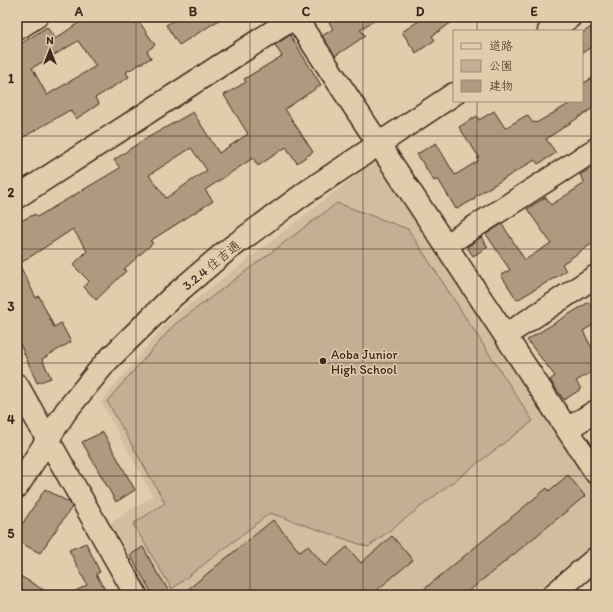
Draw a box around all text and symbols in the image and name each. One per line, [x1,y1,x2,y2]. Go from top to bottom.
text: A [74,4,84,19]
text: B [189,4,198,19]
text: C [302,4,311,19]
text: D [416,4,425,19]
text: E [530,4,538,19]
north arrow [30,30,70,70]
legend [453,30,583,102]
text: N [46,34,54,47]
text: 道路 [489,39,513,53]
text: 公園 [489,59,513,73]
text: 1 [8,71,14,86]
text: 建物 [489,79,513,93]
text: 2 [8,185,15,200]
street label: 3.2.4 住吉通 [179,238,243,293]
text: 3 [7,299,15,314]
place label: Aoba Junior High School [331,347,399,377]
marker: Aoba Junior High School [318,356,328,366]
text: 4 [7,412,15,427]
text: 5 [8,526,15,541]

